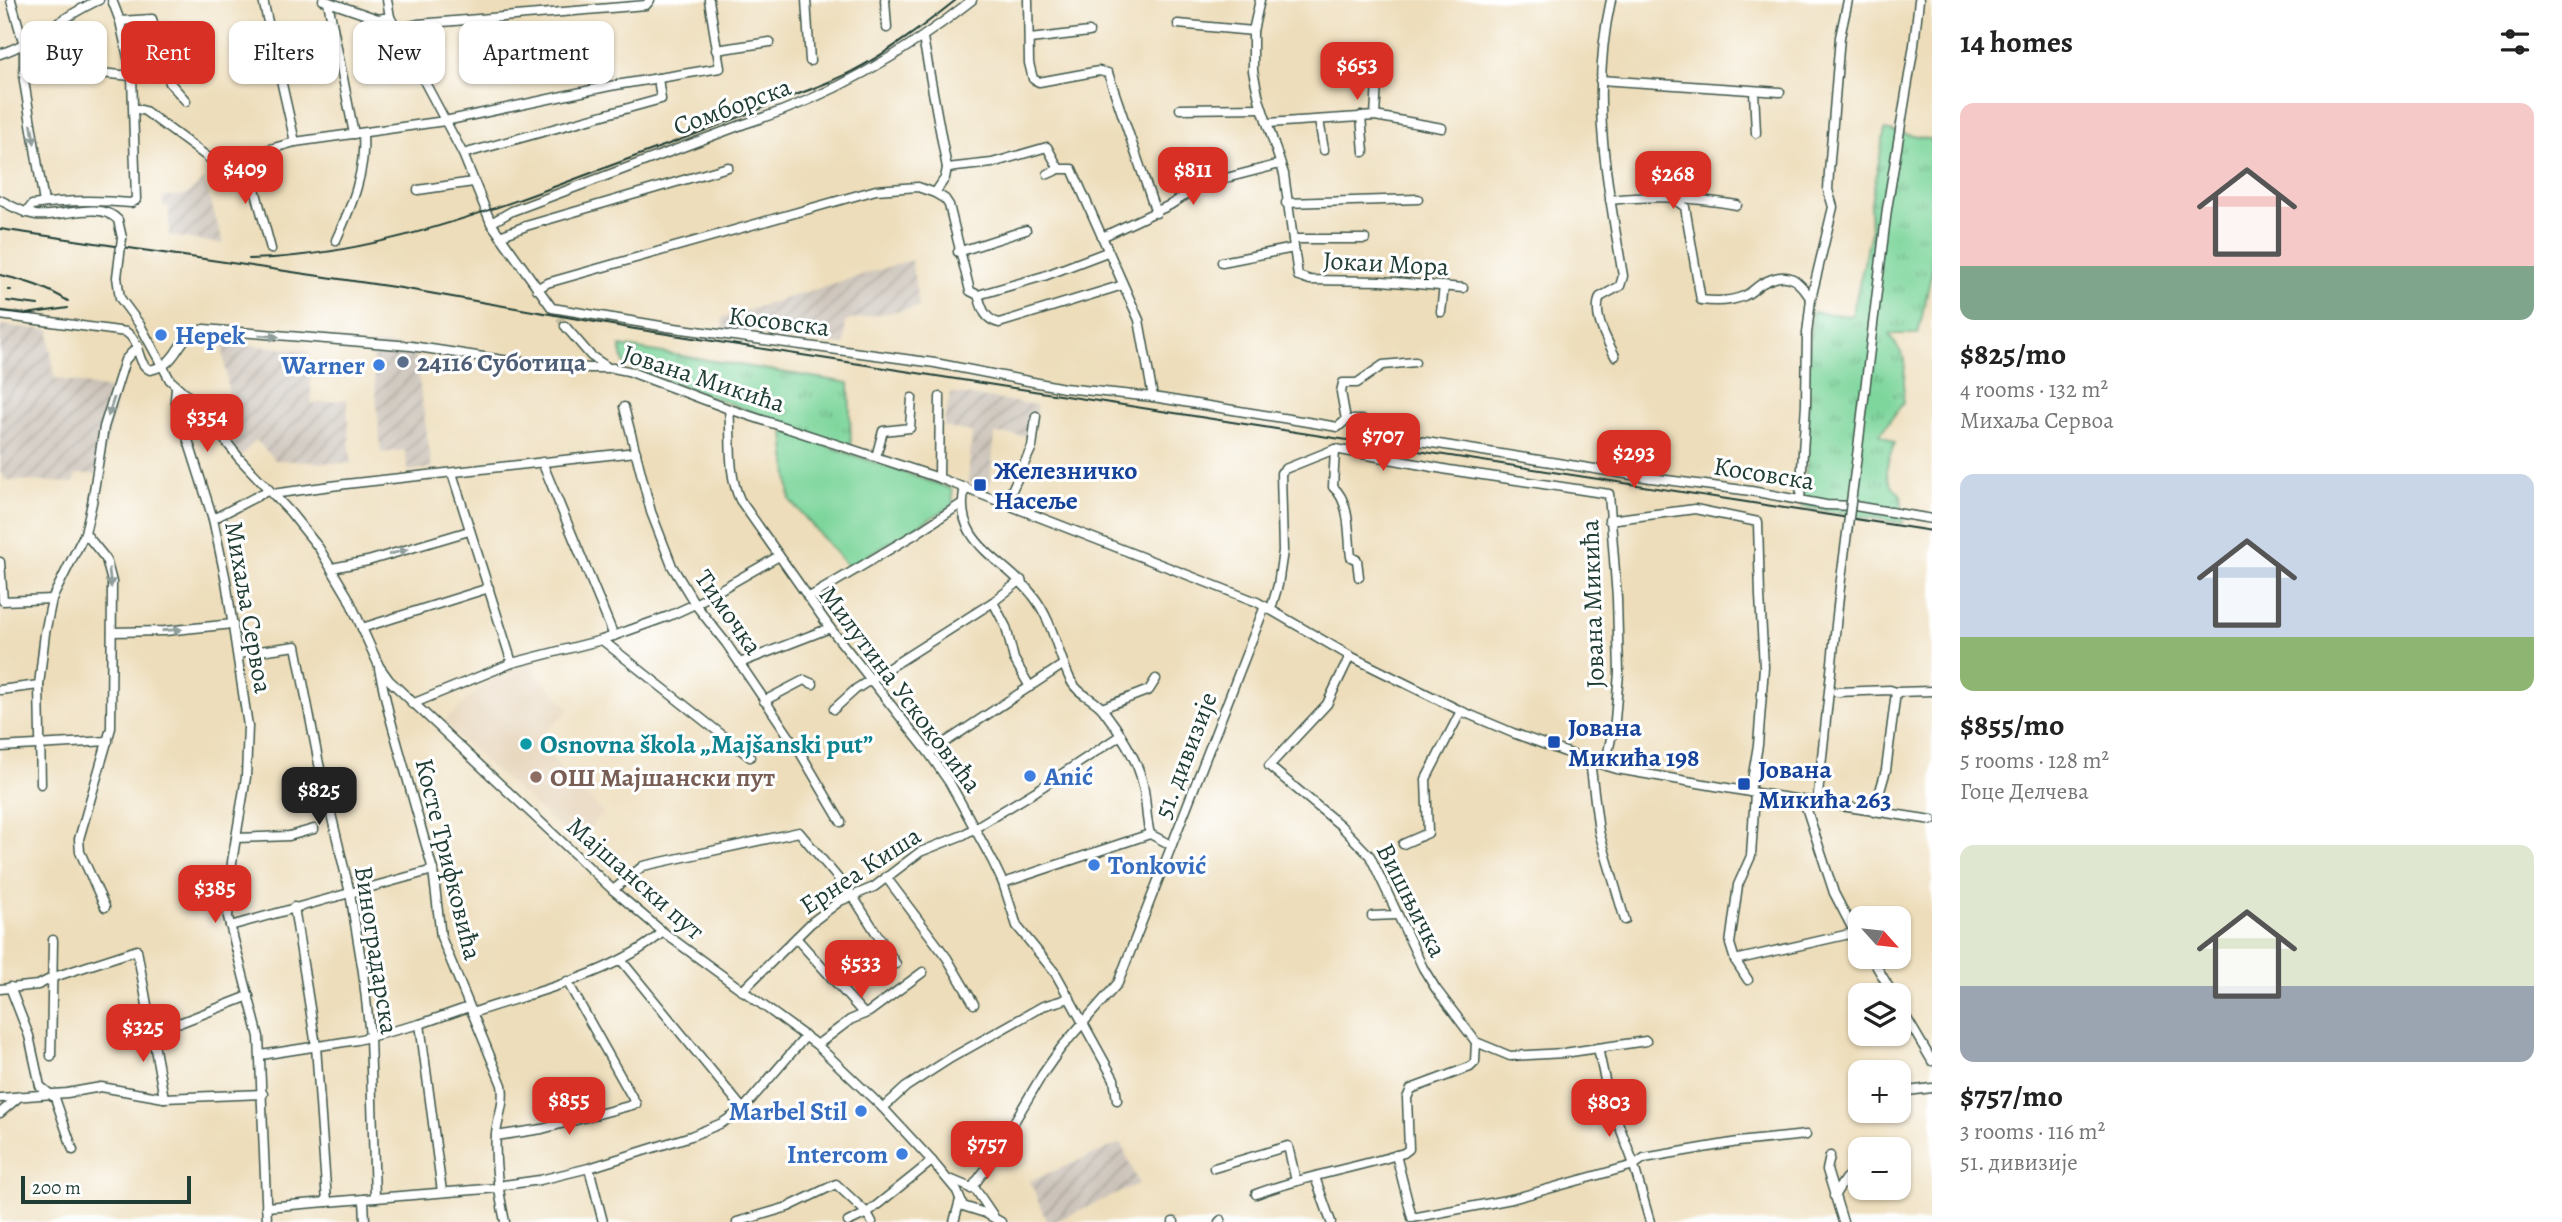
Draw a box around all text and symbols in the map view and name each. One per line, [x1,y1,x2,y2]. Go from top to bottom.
chip: Buy [21,21,107,84]
chip: Rent [121,21,215,84]
chip: Filters [229,21,339,84]
chip: New [353,21,445,84]
chip: Apartment [459,21,614,84]
text: 14 homes [1960,22,2073,62]
icon: filters [2496,23,2534,61]
pin: $653 [1316,42,1398,102]
text: $653 [1336,49,1378,80]
street label: Сомборска [668,69,796,144]
one-way arrow [28,123,39,145]
pin: $409 [204,146,286,206]
pin: $811 [1152,148,1234,207]
icon: home [2184,149,2310,275]
pin: $268 [1632,152,1714,211]
text: $409 [223,153,267,184]
text: $811 [1174,154,1212,185]
text: $268 [1651,158,1695,189]
street label: Јокаи Мора [1322,243,1450,284]
street label: Косовска [726,298,831,345]
place label: Hepek [175,318,246,353]
marker: Hepek [153,327,169,343]
one-way arrow [258,331,280,342]
text: $825/mo [1960,334,2066,374]
street label: Јована Микића [618,336,790,421]
place label: 24116 Суботица [417,345,587,380]
place label: Warner [280,348,365,383]
marker: 24116 Суботица [395,354,411,370]
marker: Warner [371,357,387,373]
text: 4 rooms · 132 m² [1960,374,2108,405]
pin: $354 [166,394,248,454]
one-way arrow [105,397,115,418]
text: $354 [186,401,228,432]
text: Михаља Сервоа [1960,405,2114,436]
pin: $707 [1342,414,1424,473]
text: $707 [1362,420,1404,451]
pin: $293 [1593,430,1675,490]
text: $293 [1613,437,1655,468]
street label: Косовска [1711,448,1817,499]
place label: Железничко Насеље [994,453,1137,518]
marker: Железничко Насеље [972,477,988,493]
street label: Михаља Сервоа [216,518,281,696]
street label: Јована Микића [1572,519,1613,689]
icon: home [2184,520,2310,646]
one-way arrow [388,547,409,557]
street label: Тимочка [687,563,771,662]
one-way arrow [105,567,116,589]
street label: Милутина Ускоковића [811,579,990,800]
one-way arrow [162,624,184,635]
street label: 51. дивизије [1145,687,1226,824]
text: $855/mo [1960,705,2065,745]
place label: Јована Микића 198 [1568,710,1699,775]
place label: Osnovna škola „Majšanski put” [540,727,873,762]
marker: Јована Микића 198 [1546,734,1562,750]
marker: Osnovna škola „Majšanski put” [518,736,534,752]
text: 5 rooms · 128 m² [1960,745,2109,776]
place label: Јована Микића 263 [1758,752,1892,817]
street label: Косте Трифковића [407,755,490,964]
place label: Anić [1043,759,1093,794]
place label: ОШ Мајшански пут [550,760,775,795]
pin: $825 [278,768,360,827]
marker: Anić [1022,768,1038,784]
marker: ОШ Мајшански пут [528,769,544,785]
text: $825 [298,774,340,805]
marker: Јована Микића 263 [1736,776,1752,792]
text: Гоце Делчева [1960,776,2089,807]
street label: Мајшански пут [559,809,712,948]
street label: Ернеа Киша [793,818,928,923]
street label: Вишњичка [1368,837,1455,963]
place label: Tonković [1108,848,1207,883]
marker: Tonković [1086,857,1102,873]
street label: Виноградарска [346,863,407,1037]
pin: $385 [174,866,256,925]
text: $385 [194,872,236,903]
icon: home [2184,891,2310,1017]
north arrow [1848,906,1911,970]
map controls [1848,906,1911,1200]
pin: $533 [820,940,902,1000]
text: $533 [841,947,881,978]
button: layers [1848,983,1911,1046]
pin: $325 [102,1004,184,1064]
text: $325 [122,1011,164,1042]
button: + [1848,1060,1911,1123]
text: $757/mo [1960,1076,2063,1116]
pin: $855 [528,1078,610,1137]
pin: $803 [1568,1080,1650,1139]
text: $855 [548,1084,590,1115]
text: $803 [1587,1086,1631,1117]
place label: Marbel Stil [729,1094,847,1129]
marker: Marbel Stil [853,1103,869,1119]
text: 3 rooms · 116 m² [1960,1116,2105,1147]
pin: $757 [946,1122,1028,1181]
text: $757 [967,1128,1007,1159]
place label: Intercom [787,1137,888,1172]
button: − [1848,1137,1911,1200]
marker: Intercom [894,1146,910,1162]
text: 51. дивизије [1960,1147,2078,1178]
scale bar [21,1173,191,1205]
text: 200 m [32,1175,81,1201]

